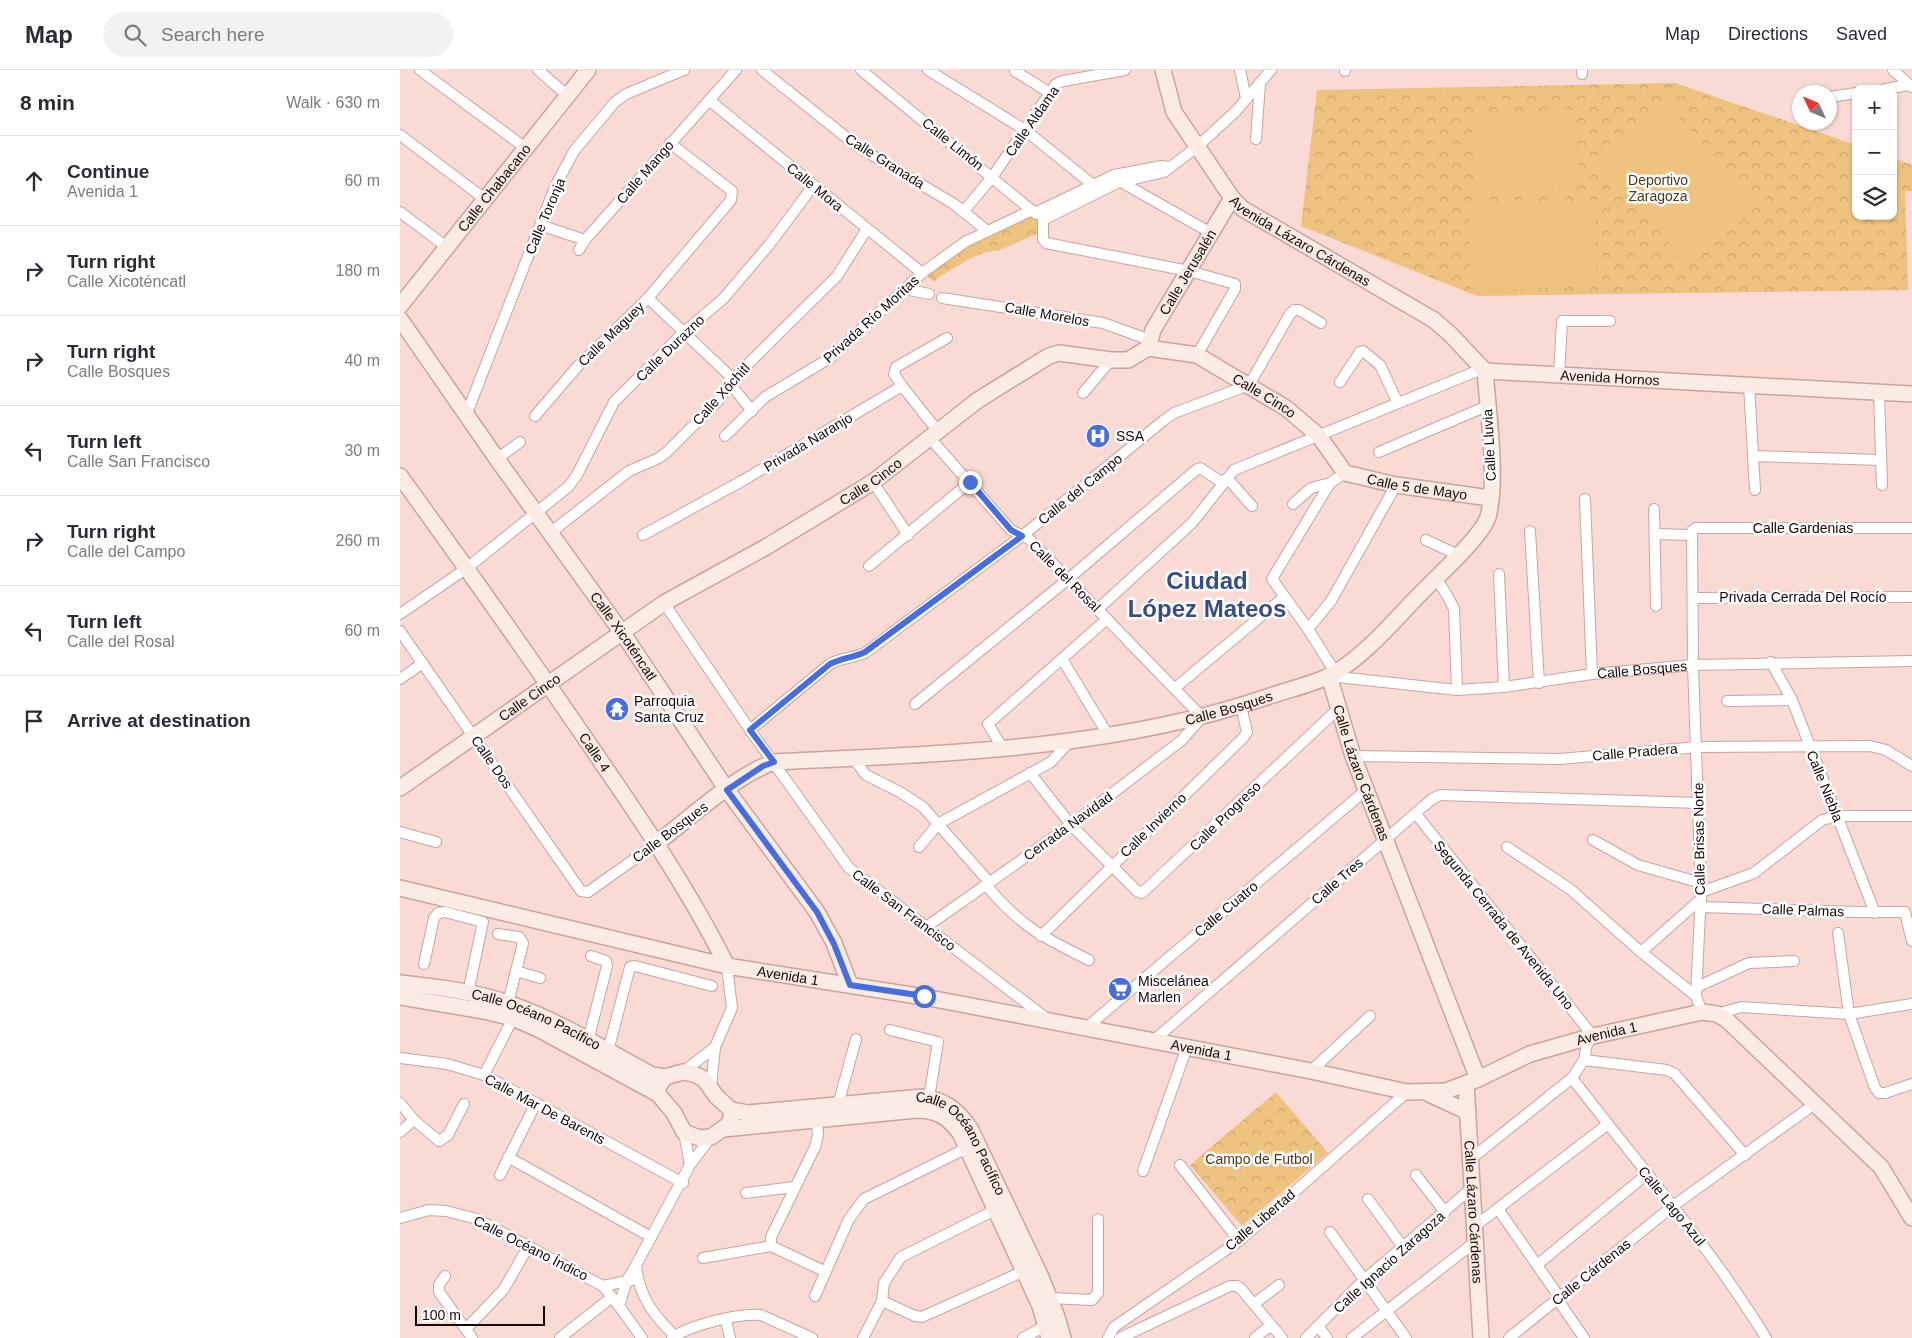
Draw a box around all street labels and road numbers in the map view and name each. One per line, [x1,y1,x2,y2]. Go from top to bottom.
street label: Calle Aldama [1002,82,1062,159]
street label: Calle Limón [919,115,987,173]
street label: Calle Granada [842,130,928,192]
street label: Calle Mango [613,137,677,207]
street label: Calle Chabacano [454,141,534,235]
street label: Calle Mora [784,159,846,215]
street label: Calle Toronja [522,175,568,257]
street label: Avenida Lázaro Cárdenas [1226,192,1373,289]
street label: Calle Jerusalén [1156,227,1219,318]
street label: Privada Río Moritas [820,272,922,366]
street label: Calle Maguey [575,299,647,369]
street label: Calle Morelos [1003,299,1091,329]
street label: Calle Durazno [633,311,708,385]
street label: Calle Xóchitl [689,360,753,428]
street label: Avenida Hornos [1560,367,1660,388]
street label: Calle Cinco [1230,370,1300,421]
street label: Calle Lluvia [1479,408,1499,482]
street label: Privada Naranjo [761,409,855,475]
street label: Calle del Campo [1035,450,1125,528]
street label: Calle Cinco [837,455,905,508]
street label: Calle 5 de Mayo [1365,470,1468,503]
street label: Calle Gardenias [1753,520,1853,536]
street label: Calle del Rosal [1026,537,1104,615]
street label: Calle Xicoténcatl [587,589,660,683]
street label: Privada Cerrada Del Rocío [1719,589,1887,605]
street label: Calle Bosques [1596,658,1688,682]
street label: Calle Cinco [495,670,564,724]
street label: Calle Bosques [1183,688,1275,728]
street label: Calle Lázaro Cárdenas [1330,703,1393,843]
street label: Calle 4 [576,730,614,775]
street label: Calle Dos [468,733,516,791]
street label: Calle Pradera [1592,740,1679,764]
street label: Calle Niebla [1803,748,1847,824]
street label: Calle Progreso [1186,778,1264,854]
street label: Calle Brisas Norte [1690,782,1708,896]
street label: Cerrada Navidad [1020,788,1116,864]
street label: Calle Invierno [1117,789,1189,860]
street label: Calle Bosques [629,798,711,866]
street label: Segunda Cerrada de Avenida Uno [1431,837,1577,1013]
street label: Calle Tres [1308,854,1366,908]
street label: Calle San Francisco [849,866,959,954]
street label: Calle Cuatro [1191,878,1261,940]
street label: Calle Palmas [1762,901,1844,919]
street label: Avenida 1 [756,963,820,988]
street label: Calle Océano Pacífico [470,985,604,1053]
street label: Avenida 1 [1574,1019,1639,1048]
street label: Avenida 1 [1169,1036,1234,1064]
street label: Calle Mar De Barents [482,1071,608,1147]
street label: Calle Océano Pacífico [915,1089,1009,1198]
street label: Calle Lázaro Cárdenas [1461,1140,1486,1284]
street label: Calle Lago Azul [1635,1163,1709,1249]
street label: Calle Libertad [1222,1186,1298,1254]
street label: Calle Ignacio Zaragoza [1330,1208,1448,1316]
street label: Calle Océano Índico [471,1212,591,1284]
street label: Calle Cárdenas [1548,1235,1634,1309]

